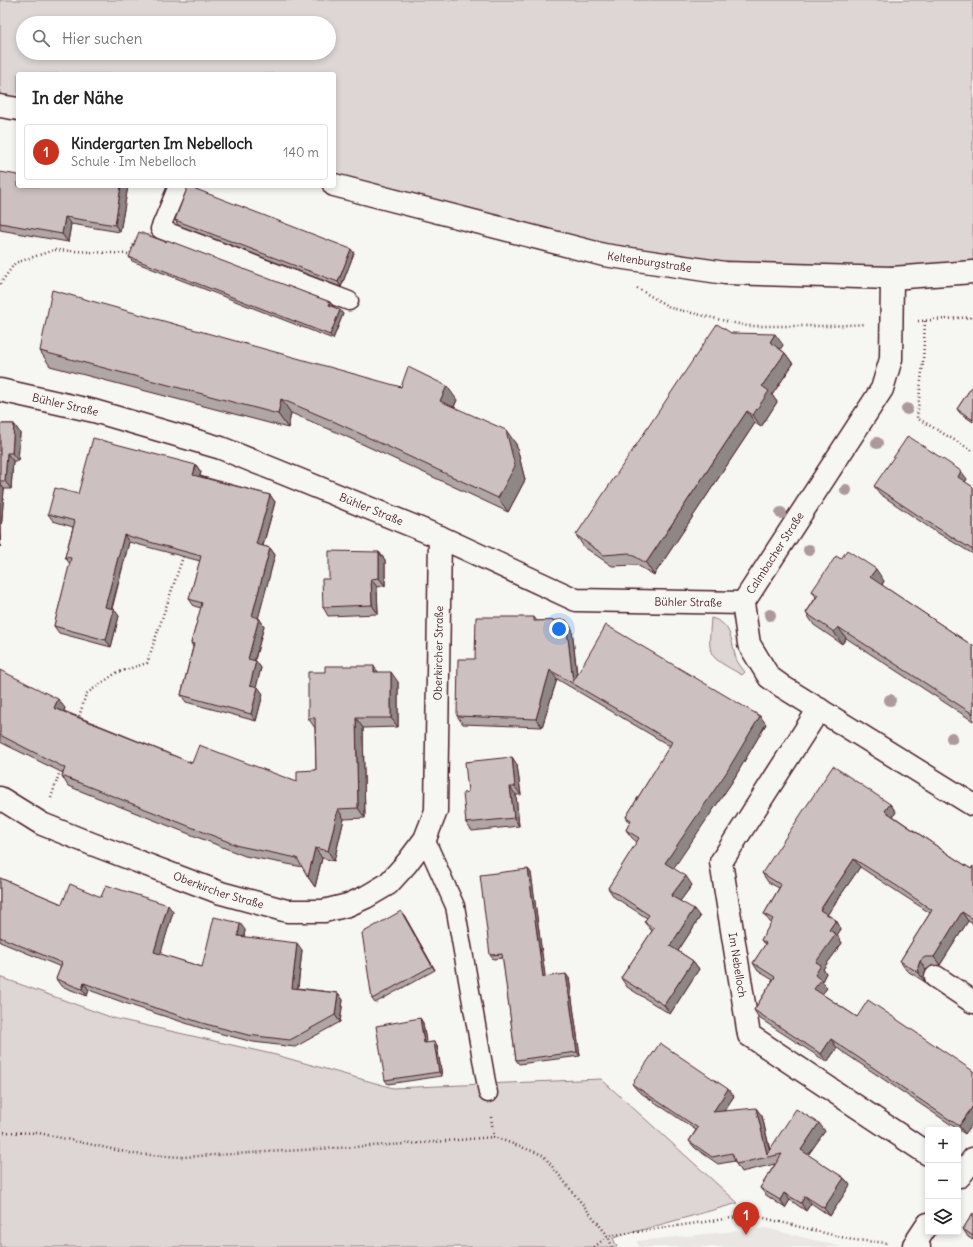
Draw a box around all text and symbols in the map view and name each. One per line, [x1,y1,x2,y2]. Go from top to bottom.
search box [16,16,336,60]
icon: search [30,27,52,49]
text: Hier suchen [62,29,142,48]
text: In der Nähe [32,87,124,109]
text: Kindergarten Im Nebelloch [71,134,253,153]
text: 1 [43,144,49,161]
text: 140 m [283,144,319,161]
text: Schule · Im Nebelloch [71,153,196,170]
street label: Keltenburgstraße [606,249,693,275]
street label: Bühler Straße [31,390,100,419]
street label: Bühler Straße [337,490,406,528]
street label: Calmbacher Straße [743,509,807,597]
street label: Bühler Straße [654,594,722,610]
street label: Oberkircher Straße [431,606,446,701]
your location [549,619,569,639]
street label: Oberkircher Straße [171,868,265,911]
street label: Im Nebelloch [726,931,750,998]
map controls [925,1127,961,1235]
button: + [925,1127,961,1163]
button: − [925,1163,961,1199]
button: layers [925,1199,961,1235]
pin: 1 [733,1202,759,1235]

